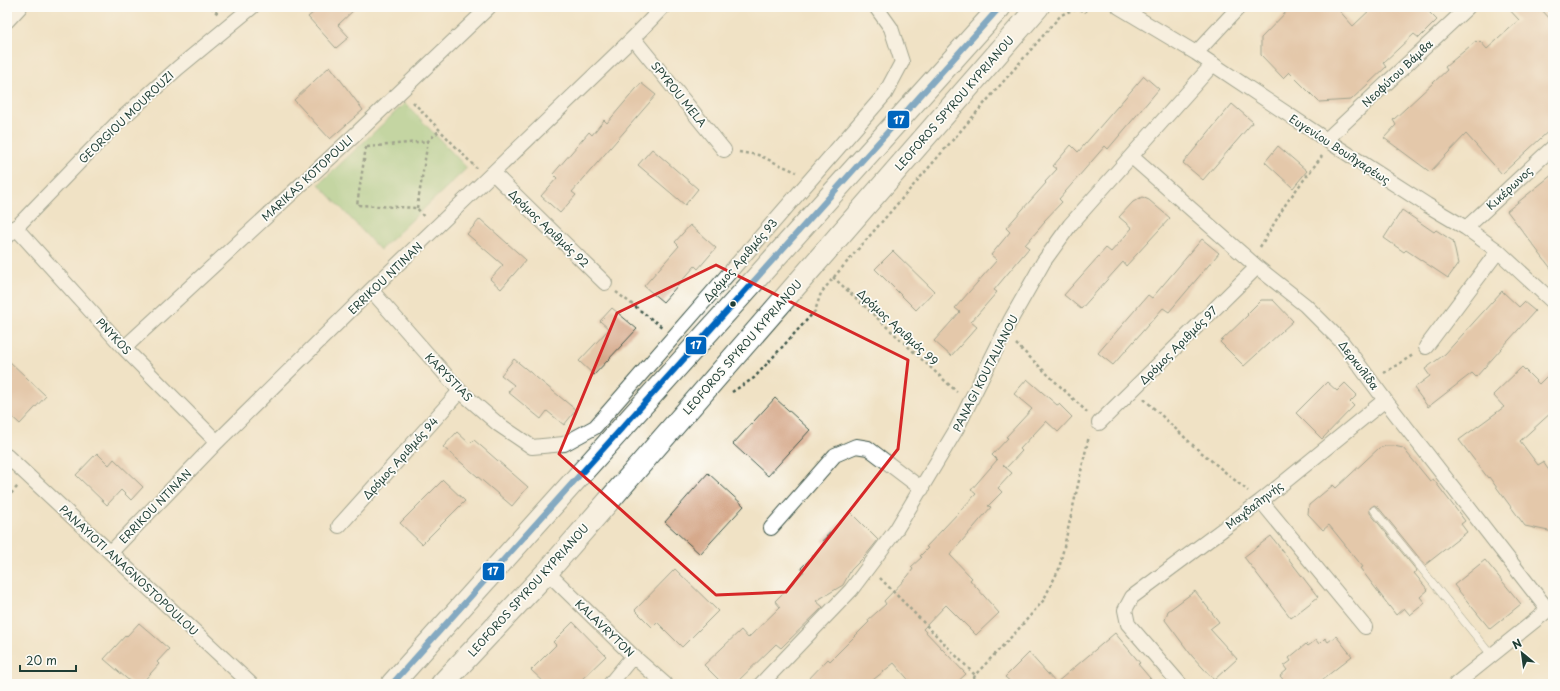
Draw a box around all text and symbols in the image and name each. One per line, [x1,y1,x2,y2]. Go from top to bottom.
street label: LEOFOROS SPYROU KYPRIANOU [891,32,1017,174]
street label: Νεοφύτου Βάμβα [1358,35,1436,111]
street label: SPYROU MELA [647,57,711,131]
street label: GEORGIOU MOUROUZI [75,67,177,167]
line badge: 17 [887,110,910,129]
street label: Ευγενίου Βουλγαρέως [1286,110,1394,188]
text: 17 [893,111,905,128]
street label: MARIKAS KOTOPOULI [257,131,357,225]
street label: Κικέρωνος [1482,162,1536,214]
street label: Δρόμος Αριθμός 92 [505,185,593,271]
street label: Δρόμος Αριθμός 93 [699,215,781,305]
street label: ERRIKOU NTINAN [344,238,426,318]
street label: LEOFOROS SPYROU KYPRIANOU [679,276,805,418]
street label: Δρόμος Αριθμός 99 [854,285,942,369]
unlabelled marker [728,299,738,309]
street label: Δρόμος Αριθμός 97 [1135,302,1221,388]
street label: PANAGI KOUTALIANOU [948,311,1022,435]
street label: PNYKOS [92,314,136,358]
line badge: 17 [685,336,707,355]
text: 17 [690,336,702,353]
street label: Δερκυλίδα [1335,337,1383,393]
street label: KARYSTIAS [421,349,477,405]
street label: Δρόμος Αριθμός 94 [358,413,442,503]
street label: ERRIKOU NTINAN [115,465,195,547]
street label: Μαγδαληνής [1222,477,1287,533]
street label: PANAYIOTI ANAGNOSTOPOULOU [56,501,202,639]
street label: LEOFOROS SPYROU KYPRIANOU [464,520,592,660]
line badge: 17 [482,562,505,581]
text: 17 [487,562,499,579]
street label: KALAVRYTON [572,595,638,661]
north arrow [1502,633,1542,673]
text: N [1509,634,1525,653]
scale bar [20,647,76,673]
text: 20 m [26,651,57,669]

